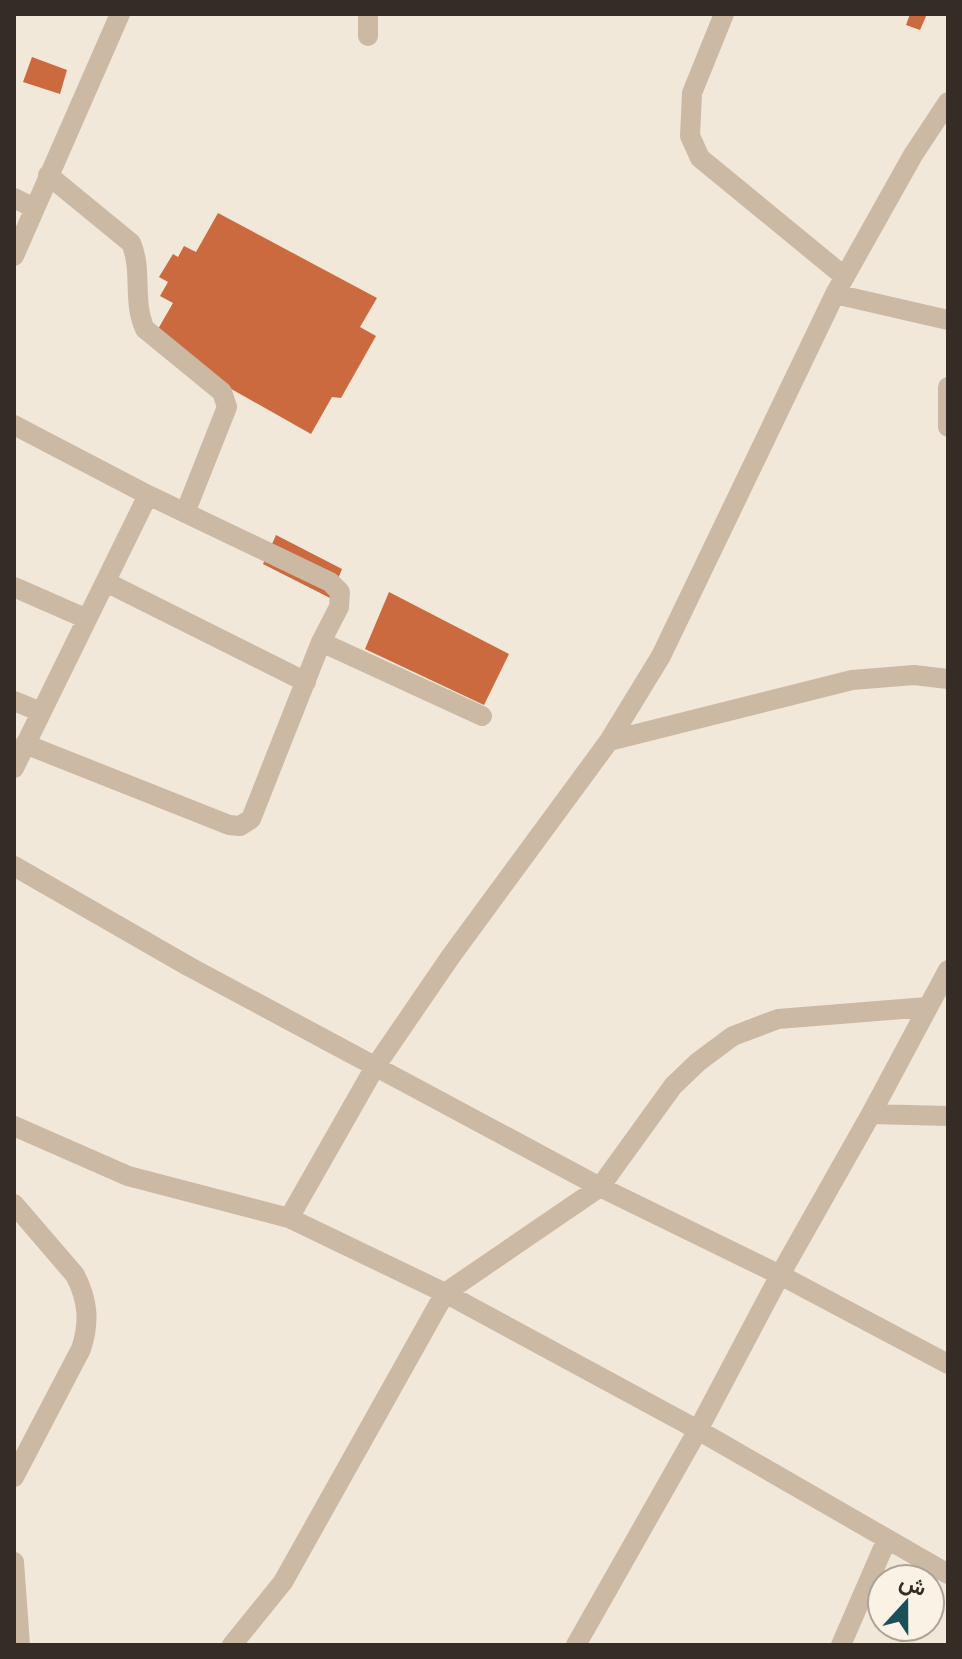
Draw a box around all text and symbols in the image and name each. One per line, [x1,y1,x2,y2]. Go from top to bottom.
north arrow [866,1563,946,1643]
text: ش [896,1565,931,1602]

